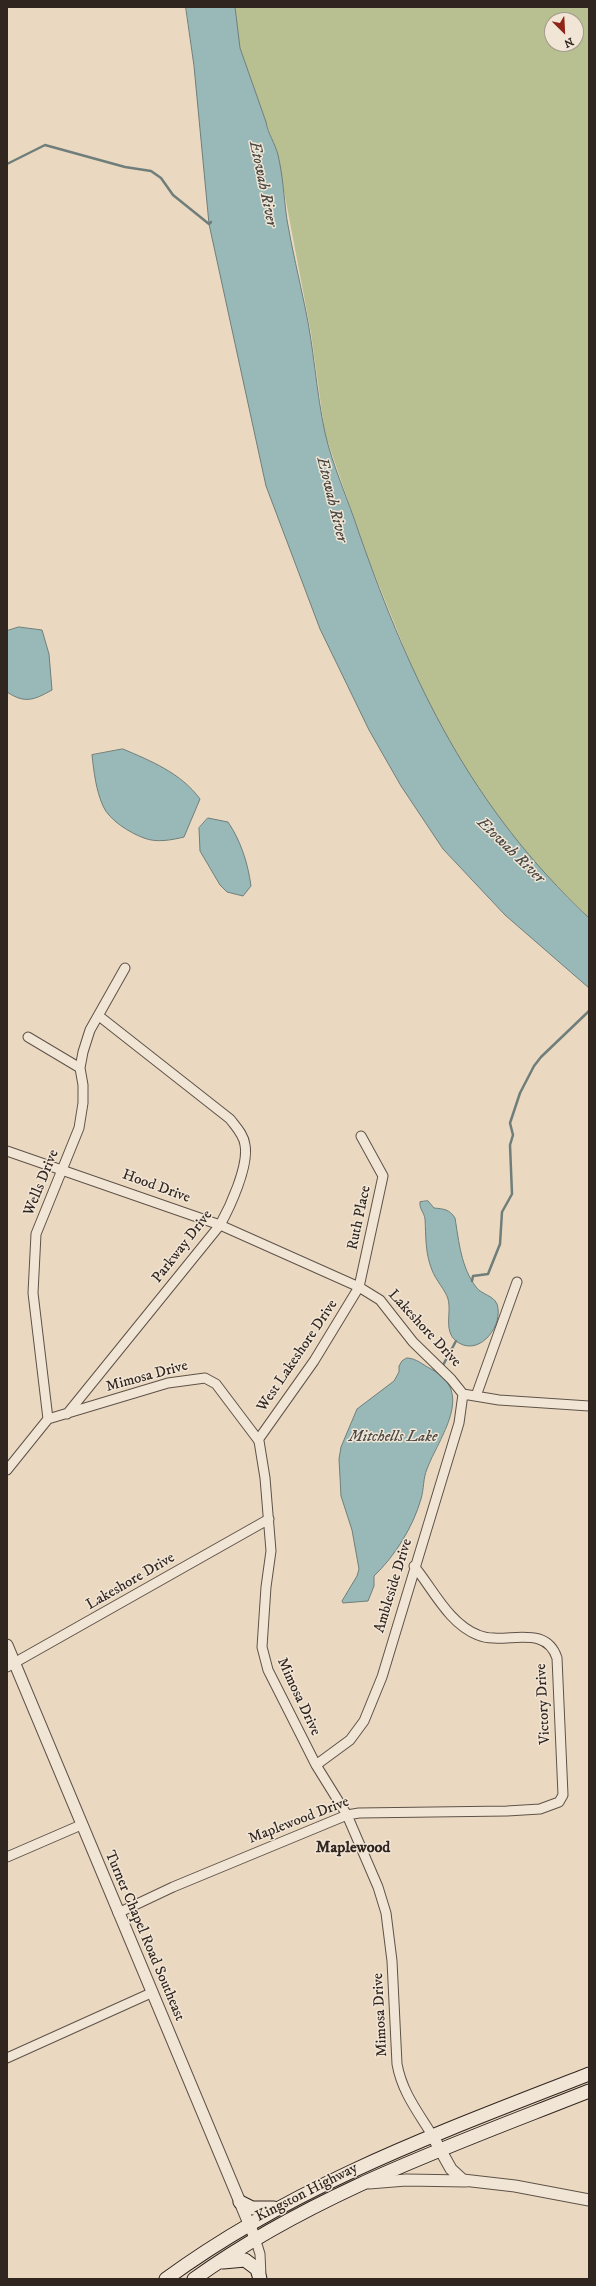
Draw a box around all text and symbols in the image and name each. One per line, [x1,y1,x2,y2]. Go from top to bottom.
north arrow [544,12,584,52]
text: N [562,34,575,50]
water label: Etowah River [244,139,280,229]
water label: Etowah River [311,455,351,545]
water label: Etowah River [472,814,548,888]
street label: Wells Drive [21,1147,63,1219]
street label: Hood Drive [120,1166,192,1208]
street label: Ruth Place [344,1184,376,1252]
street label: Parkway Drive [149,1207,217,1287]
street label: Lakeshore Drive [384,1287,464,1371]
street label: West Lakeshore Drive [254,1296,342,1416]
street label: Mimosa Drive [104,1357,190,1397]
water label: Mitchells Lake [349,1428,437,1448]
street label: Ambleside Drive [371,1537,417,1635]
street label: Lakeshore Drive [84,1549,178,1615]
street label: Mimosa Drive [272,1655,324,1739]
street label: Victory Drive [533,1663,555,1745]
street label: Maplewood Drive [246,1794,352,1848]
district label: Maplewood [316,1839,390,1859]
street label: Turner Chapel Road Southeast [100,1848,188,2024]
street label: Mimosa Drive [370,1973,392,2057]
street label: Kingston Highway [253,2160,361,2226]

